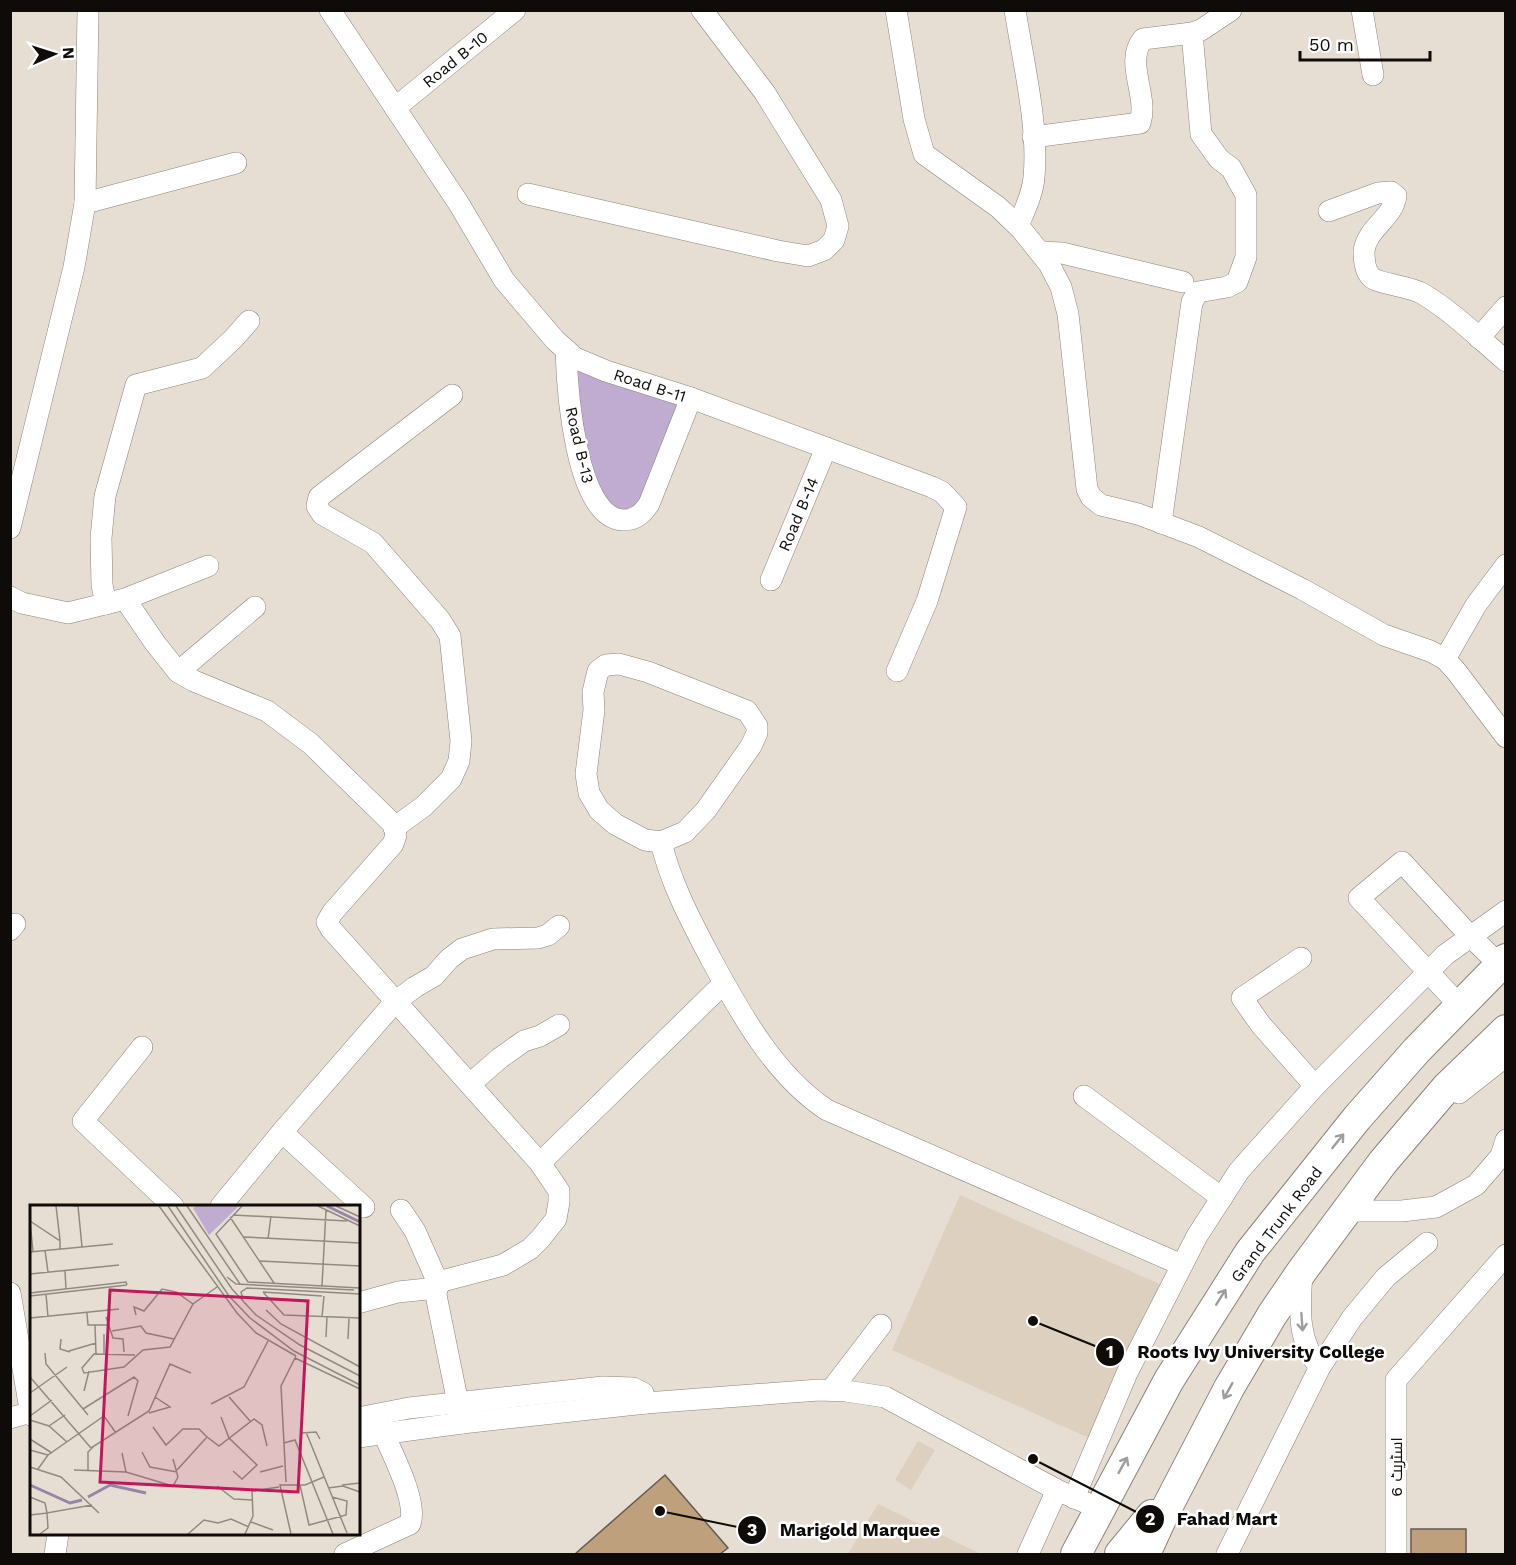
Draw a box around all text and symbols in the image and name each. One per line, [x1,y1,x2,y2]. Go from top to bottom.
north arrow [24,24,84,84]
scale bar [1300,24,1430,62]
street label: Road B-10 [419,27,492,92]
text: 50 m [1309,34,1354,55]
text: N [59,47,78,60]
street label: Road B-11 [611,365,688,406]
street label: Road B-13 [561,405,598,485]
street label: Road B-14 [774,474,823,554]
one-way arrow [1332,1134,1345,1150]
street label: Grand Trunk Road [1227,1163,1326,1286]
inset map [30,1205,360,1535]
one-way arrow [1216,1289,1228,1306]
one-way arrow [1297,1311,1308,1331]
callout: Roots Ivy University College [1095,1334,1397,1370]
text: 1 [1106,1341,1114,1362]
text: Roots Ivy University College [1137,1341,1385,1362]
one-way arrow [1222,1382,1234,1399]
street label: اسٹریٹ 6 [1387,1437,1406,1497]
one-way arrow [1118,1457,1129,1475]
callout: Fahad Mart [1135,1501,1290,1537]
text: 2 [1145,1508,1155,1529]
text: Fahad Mart [1177,1508,1277,1529]
callout: Marigold Marquee [737,1512,952,1548]
text: 3 [747,1519,757,1540]
text: Marigold Marquee [780,1519,940,1540]

